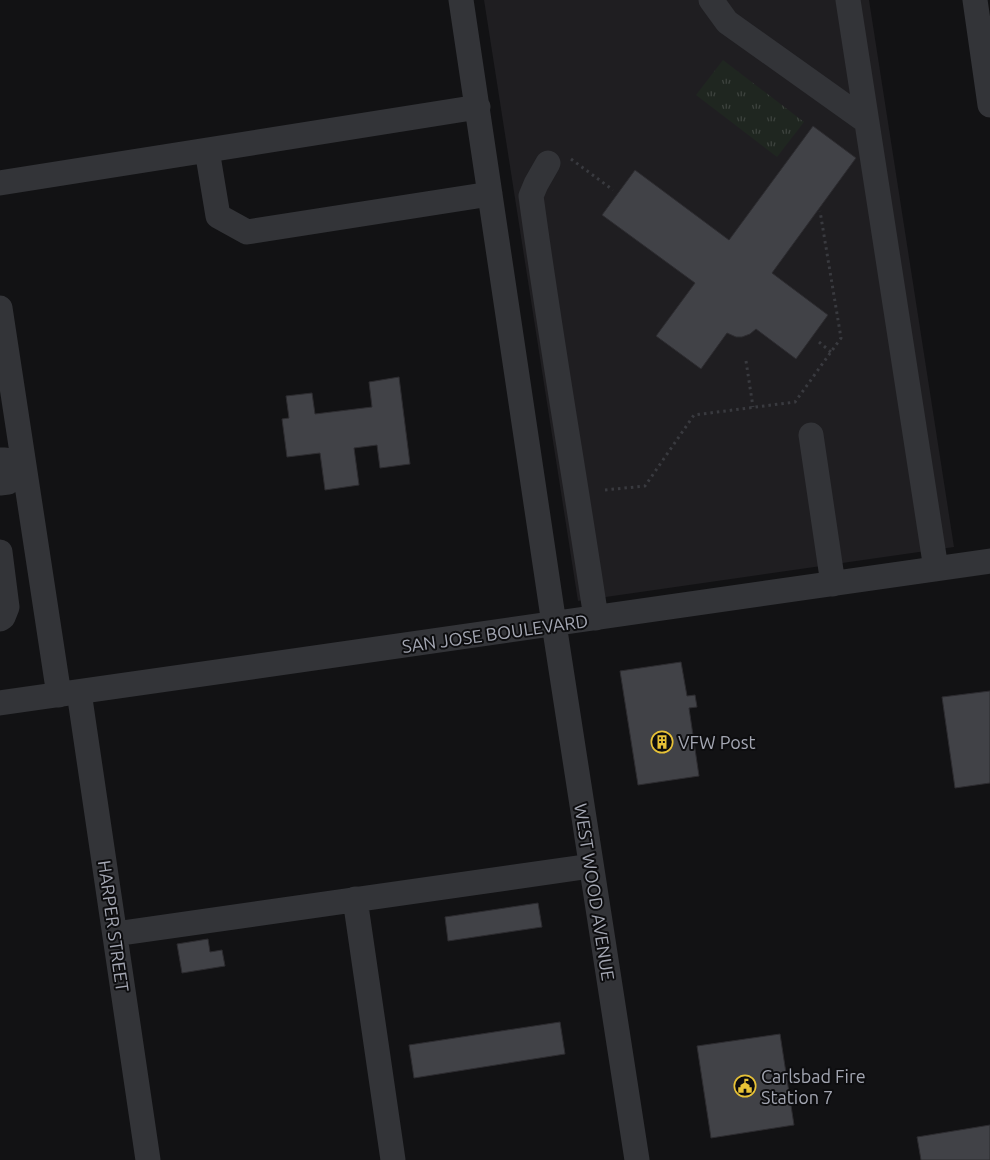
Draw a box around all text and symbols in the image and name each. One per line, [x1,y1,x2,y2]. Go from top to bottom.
street label: SAN JOSE BOULEVARD [401,610,589,656]
building icon: VFW Post [650,730,674,754]
place label: VFW Post [678,732,756,752]
street label: WEST WOOD AVENUE [571,802,619,982]
street label: HARPER STREET [95,859,133,993]
place label: Carlsbad Fire Station 7 [761,1066,866,1107]
public building icon: Carlsbad Fire Station 7 [733,1074,757,1098]

